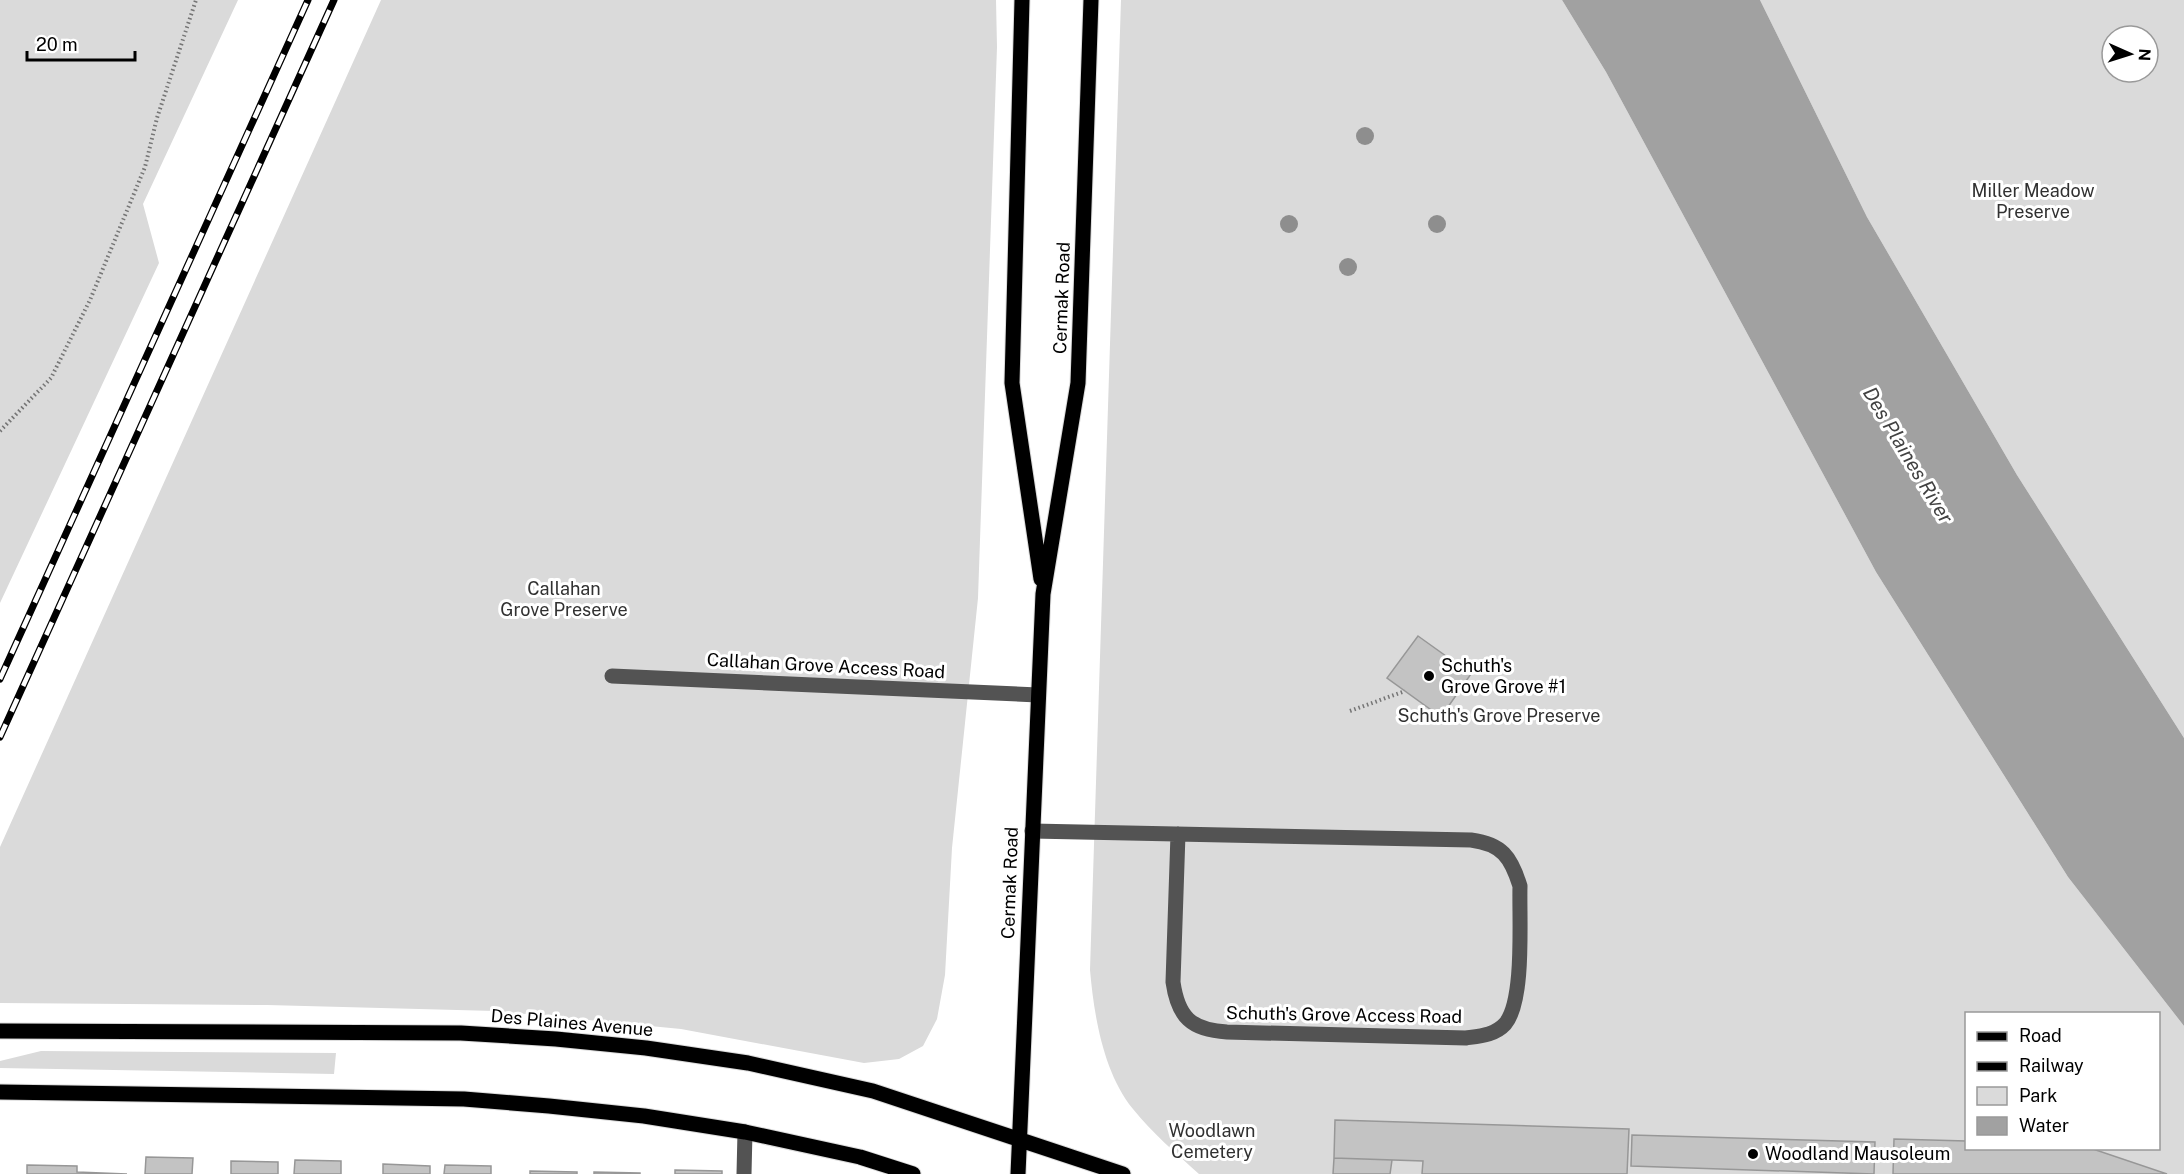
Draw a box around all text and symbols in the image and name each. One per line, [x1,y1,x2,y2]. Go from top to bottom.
scale bar [27,24,135,62]
north arrow [2100,24,2160,84]
text: 20 m [36,34,78,55]
text: N [2135,48,2154,62]
park label: Miller Meadow Preserve [1972,180,2095,222]
street label: Cermak Road [1049,242,1074,354]
water label: Des Plaines River [1858,382,1958,528]
park label: Callahan Grove Preserve [500,578,628,620]
street label: Callahan Grove Access Road [706,649,946,682]
place label: Schuth's Grove Grove #1 [1441,655,1566,697]
marker: Schuth's Grove Grove #1 [1422,669,1436,683]
park label: Schuth's Grove Preserve [1397,705,1601,726]
street label: Cermak Road [997,827,1022,939]
street label: Schuth's Grove Access Road [1226,1002,1462,1027]
street label: Des Plaines Avenue [490,1005,654,1040]
legend [1965,1012,2160,1150]
text: Road [2019,1025,2062,1046]
text: Railway [2019,1055,2084,1076]
text: Park [2019,1085,2057,1106]
text: Water [2019,1115,2069,1136]
park label: Woodlawn Cemetery [1168,1120,1256,1162]
place label: Woodland Mausoleum [1765,1143,1950,1164]
marker: Woodland Mausoleum [1746,1147,1760,1161]

